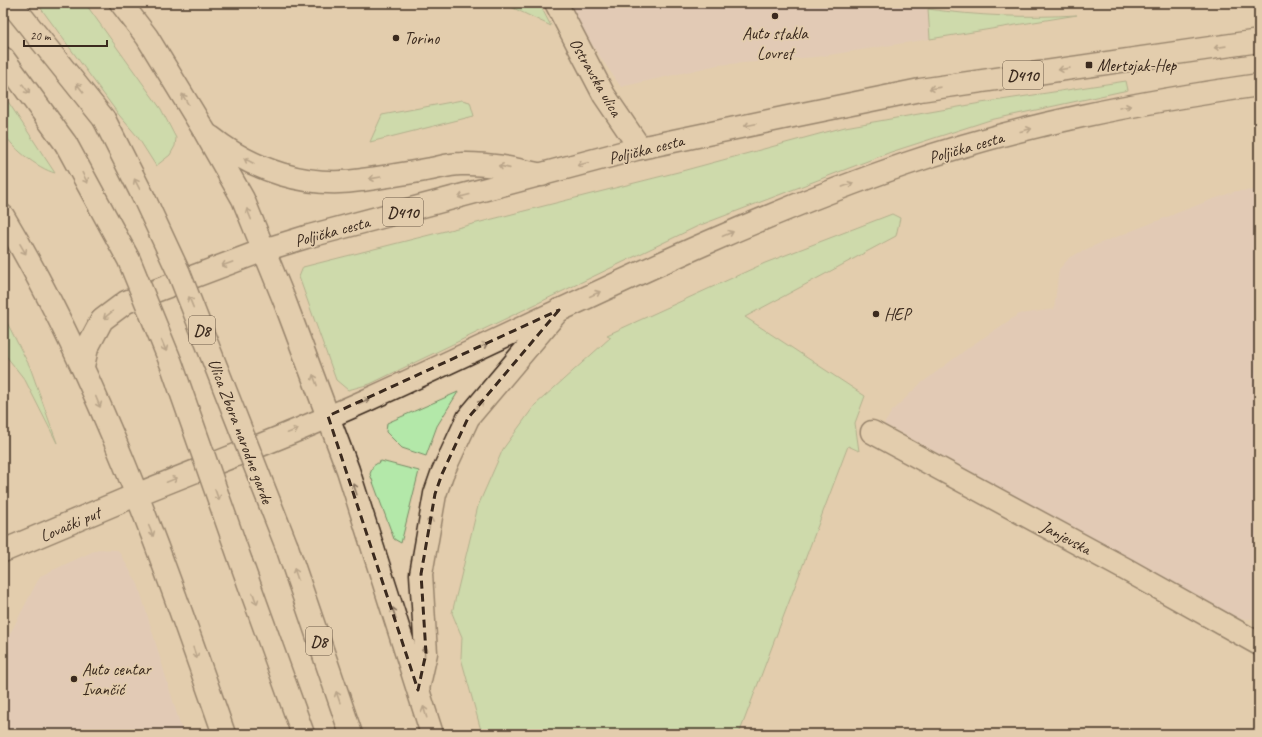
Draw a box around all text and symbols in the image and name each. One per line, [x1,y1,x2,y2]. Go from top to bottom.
marker: Auto stakla Lovret [770,11,780,21]
scale bar [24,22,107,48]
place label: Auto stakla Lovret [742,23,809,64]
text: 20 m [30,28,52,44]
place label: Torino [404,28,440,49]
marker: Torino [391,33,401,43]
street label: Ostravska ulica [565,34,627,121]
one-way arrow [1214,43,1227,51]
place label: Mertojak-Hep [1097,55,1178,76]
marker: Mertojak-Hep [1084,60,1094,70]
road number: D410 [1003,61,1043,89]
one-way arrow [1058,65,1071,73]
one-way arrow [76,83,84,94]
one-way arrow [22,84,30,95]
one-way arrow [929,84,942,92]
one-way arrow [181,94,189,105]
one-way arrow [1118,103,1131,111]
one-way arrow [744,121,757,129]
street label: Poljička cesta [926,126,1008,168]
one-way arrow [1019,126,1032,133]
street label: Poljička cesta [606,130,688,169]
one-way arrow [243,157,255,165]
one-way arrow [577,161,590,168]
one-way arrow [498,162,511,170]
one-way arrow [82,172,89,184]
one-way arrow [369,174,382,182]
one-way arrow [133,178,140,190]
one-way arrow [842,181,855,188]
one-way arrow [457,193,470,200]
road number: D410 [383,198,423,226]
one-way arrow [245,209,252,221]
street label: Poljička cesta [292,211,374,252]
one-way arrow [721,230,733,237]
one-way arrow [19,243,27,255]
one-way arrow [222,260,234,268]
one-way arrow [588,290,600,297]
one-way arrow [187,297,194,309]
place label: HEP [884,304,913,325]
marker: HEP [871,309,881,319]
one-way arrow [103,310,114,319]
road number: D8 [189,316,215,344]
one-way arrow [161,340,169,352]
one-way arrow [476,342,488,349]
street label: Ulica Zbora narodne garde [203,356,278,508]
one-way arrow [310,374,318,386]
one-way arrow [94,396,102,408]
one-way arrow [358,397,370,404]
one-way arrow [475,399,484,410]
one-way arrow [286,427,298,434]
one-way arrow [166,476,178,484]
one-way arrow [350,483,358,495]
one-way arrow [214,489,222,501]
street label: Lovački put [37,501,106,547]
street label: Janjevska [1036,515,1096,560]
one-way arrow [426,517,434,530]
one-way arrow [148,524,156,536]
one-way arrow [292,568,299,581]
one-way arrow [251,592,259,604]
one-way arrow [390,607,397,620]
road number: D8 [306,627,332,655]
one-way arrow [421,646,429,659]
one-way arrow [192,647,200,659]
place label: Auto centar Ivančić [82,659,153,700]
marker: Auto centar Ivančić [69,674,79,684]
one-way arrow [334,691,341,704]
one-way arrow [421,706,428,719]

